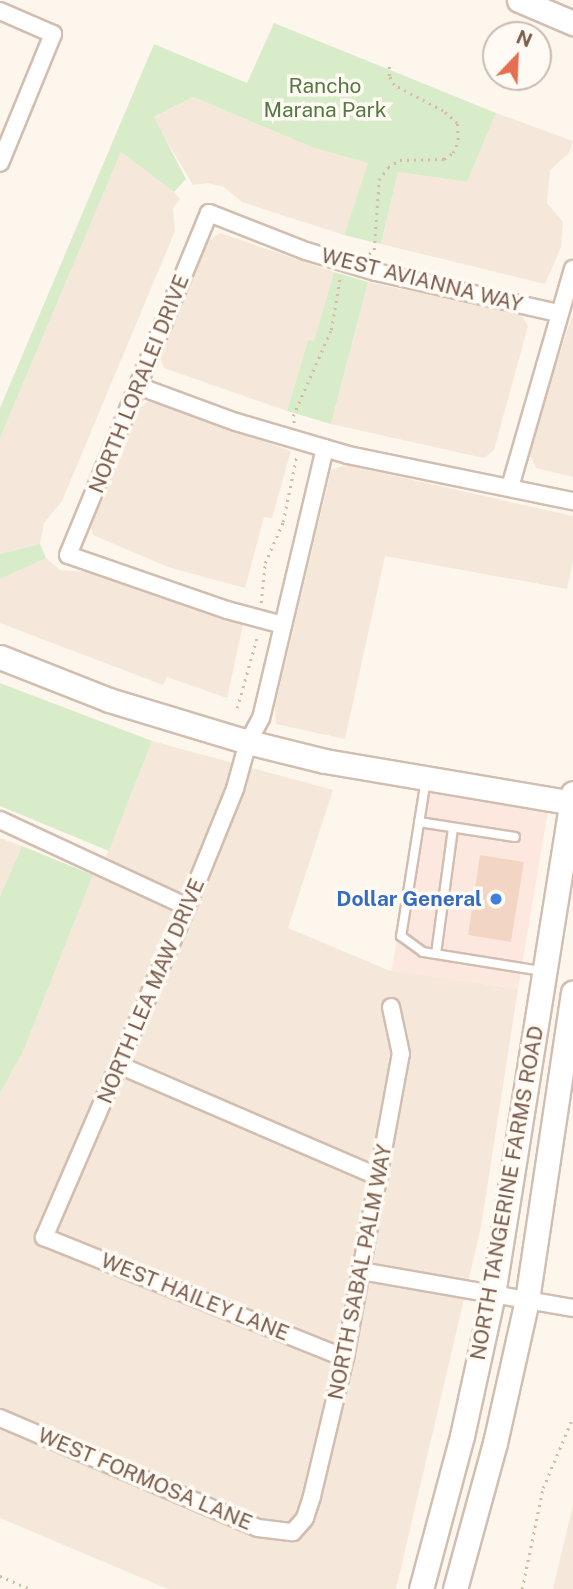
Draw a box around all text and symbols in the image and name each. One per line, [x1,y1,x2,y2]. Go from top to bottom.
north arrow [482,21,552,91]
text: N [513,25,536,52]
park label: Rancho Marana Park [263,73,387,123]
street label: WEST AVIANNA WAY [318,243,526,317]
street label: NORTH LORALEI DRIVE [84,271,194,497]
street label: NORTH LEA MAW DRIVE [92,875,210,1107]
place label: Dollar General [336,886,482,912]
marker: Dollar General [488,891,504,907]
street label: NORTH TANGERINE FARMS ROAD [465,1024,549,1362]
street label: NORTH SABAL PALM WAY [323,1142,397,1402]
street label: WEST HAILEY LANE [97,1248,293,1346]
street label: WEST FORMOSA LANE [34,1422,256,1536]

